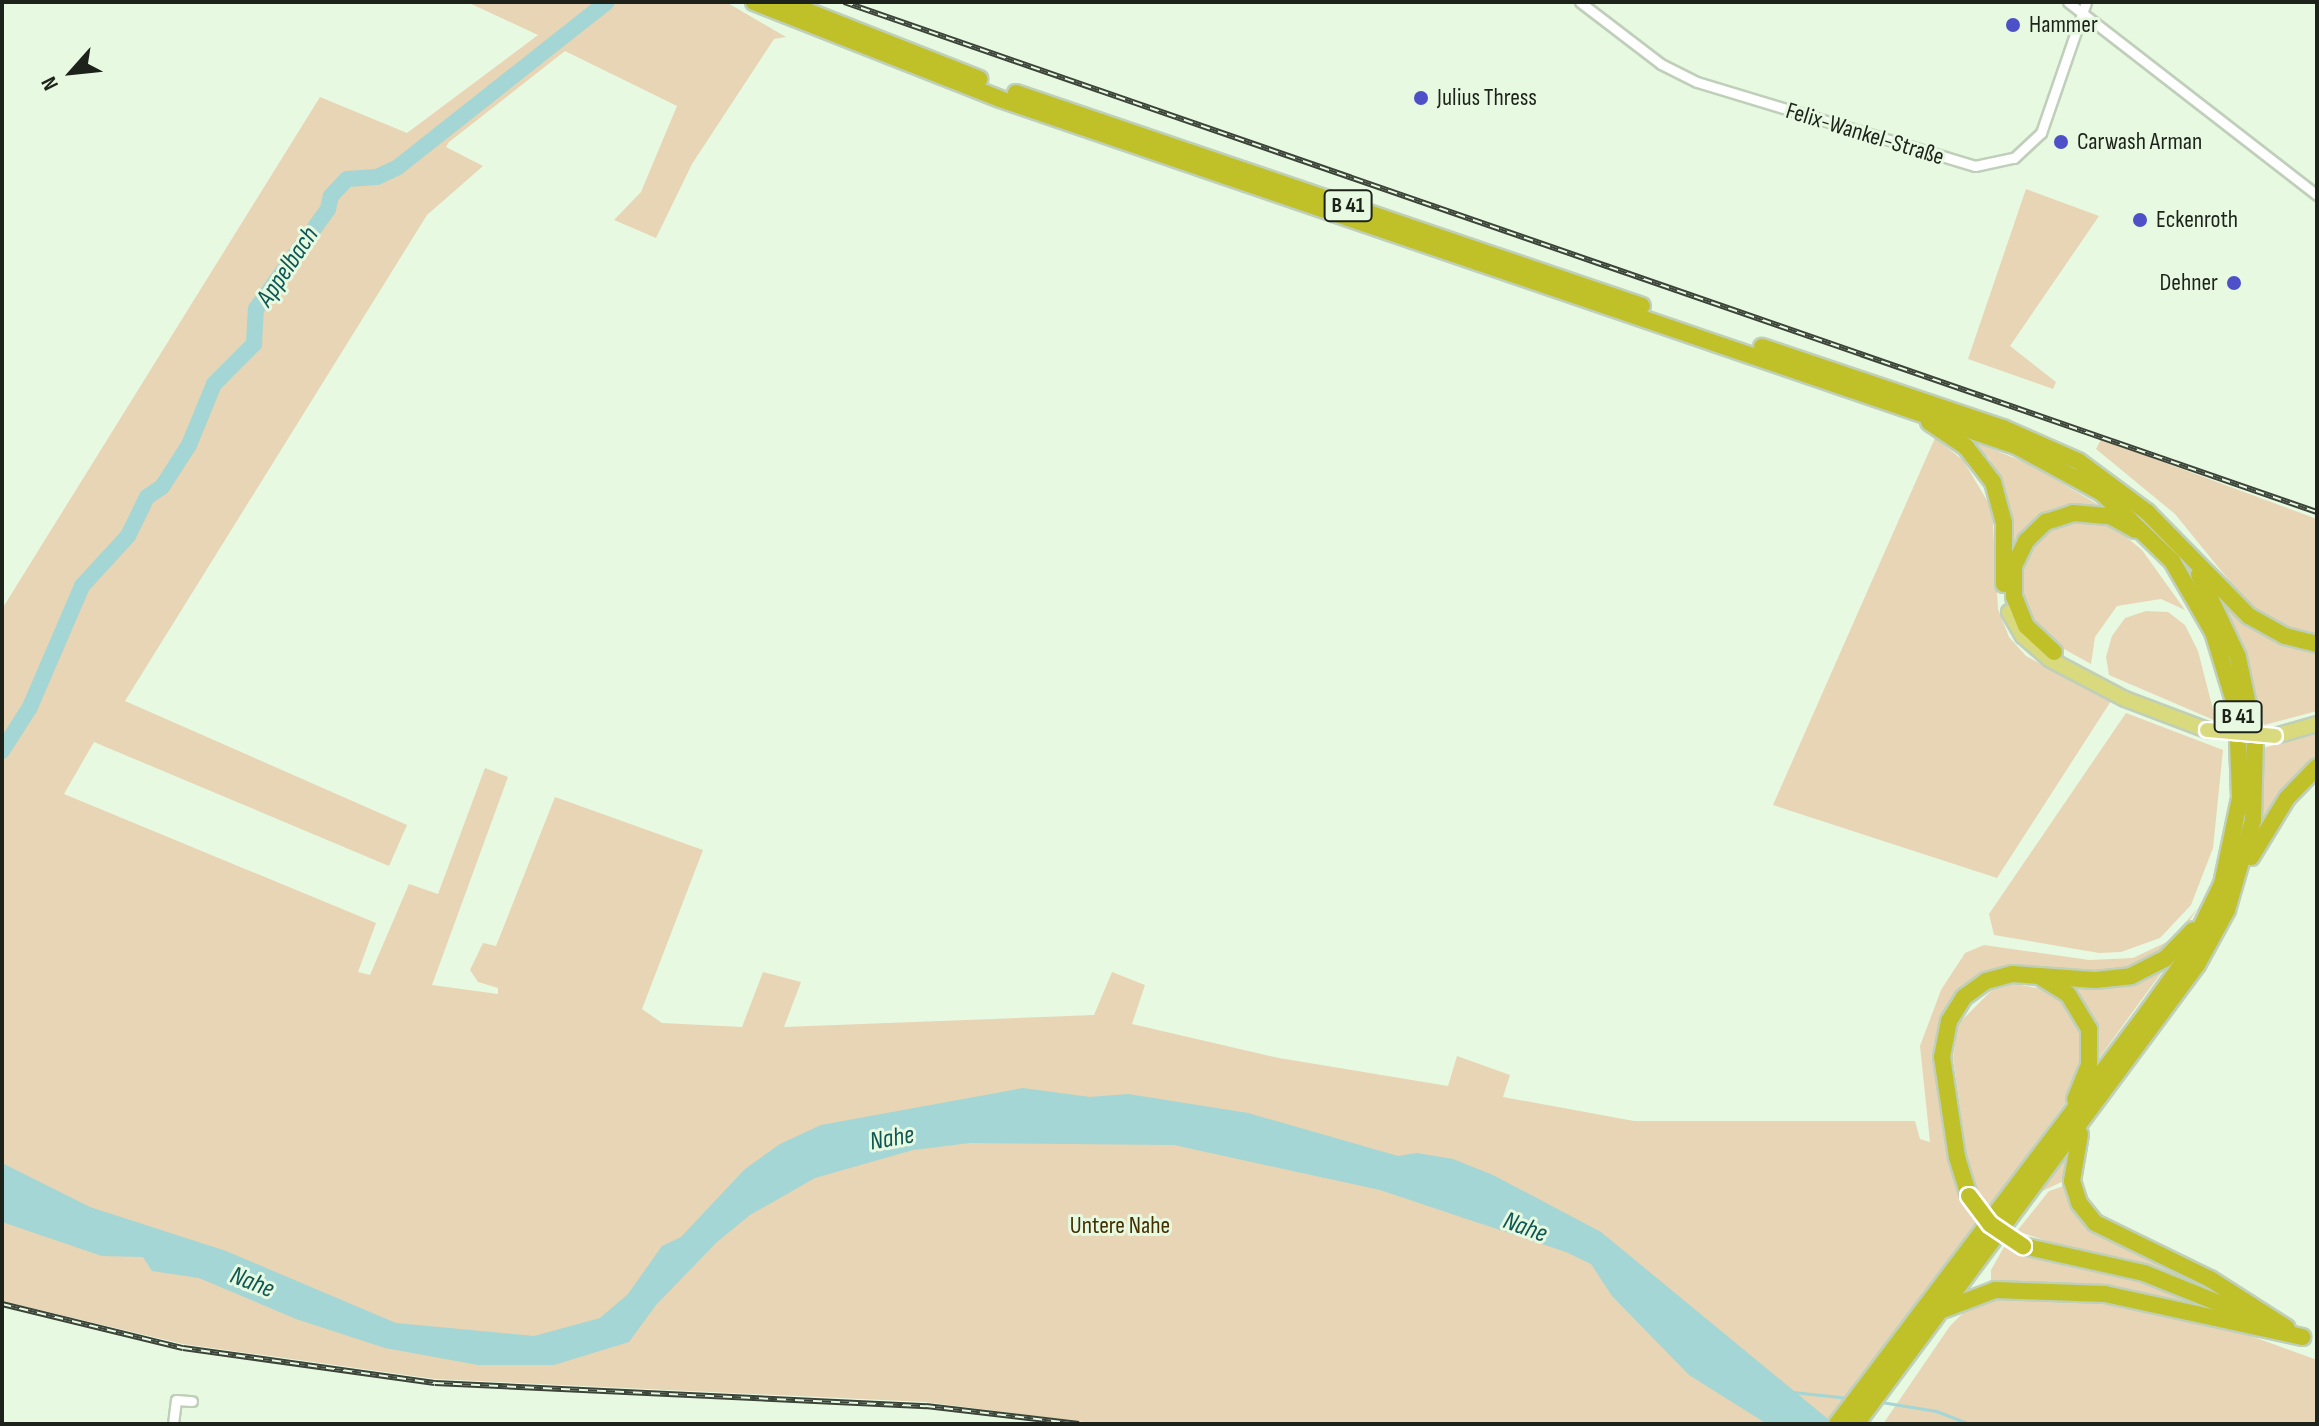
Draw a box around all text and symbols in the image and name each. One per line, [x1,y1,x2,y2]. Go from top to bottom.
place label: Hammer [2029,11,2098,39]
marker: Hammer [2004,16,2022,34]
north arrow [32,32,112,112]
text: N [35,72,65,94]
place label: Julius Thress [1437,84,1537,112]
marker: Julius Thress [1412,89,1430,107]
street label: Felix-Wankel-Straße [1782,96,1948,172]
place label: Carwash Arman [2077,128,2202,156]
marker: Carwash Arman [2052,133,2070,151]
road number: B 41 [1322,188,1374,224]
place label: Eckenroth [2156,206,2238,234]
marker: Eckenroth [2131,211,2149,229]
water label: Appelbach [250,221,326,313]
place label: Dehner [2159,269,2218,297]
marker: Dehner [2225,274,2243,292]
road number: B 41 [2212,699,2264,735]
water label: Nahe [867,1120,917,1158]
water label: Nahe [1499,1206,1551,1250]
park label: Untere Nahe [1070,1212,1170,1240]
water label: Nahe [226,1260,278,1306]

